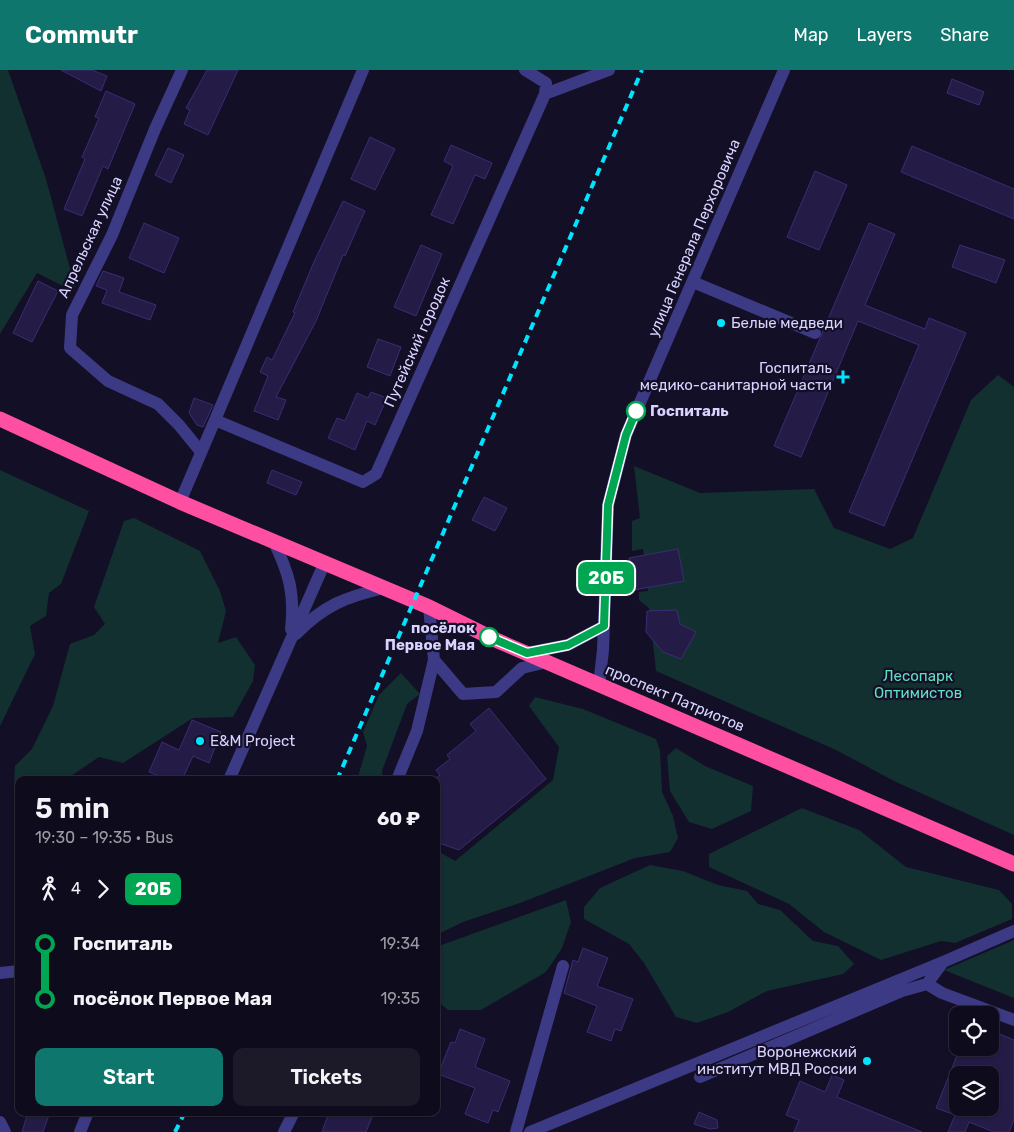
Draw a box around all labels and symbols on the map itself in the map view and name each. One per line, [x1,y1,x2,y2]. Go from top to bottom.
street label: улица Генерала Перхоровича [644,136,744,340]
street label: Апрельская улица [54,173,126,301]
street label: Путейский городок [380,274,454,410]
place label: Белые медведи [731,314,843,332]
marker: Белые медведи [715,317,727,329]
place label: Госпиталь медико-санитарной части [640,359,832,394]
marker: Госпиталь медико-санитарной части [836,370,850,384]
marker: Госпиталь [626,401,646,421]
place label: Госпиталь [650,402,729,420]
line badge: 20Б [577,562,635,594]
place label: посёлок Первое Мая [385,619,475,654]
marker: посёлок Первое Мая [479,627,499,647]
street label: проспект Патриотов [603,661,747,735]
park label: Лесопарк Оптимистов [874,667,962,702]
place label: E&M Project [210,732,295,750]
marker: E&M Project [194,735,206,747]
place label: Воронежский институт МВД России [697,1043,857,1078]
marker: Воронежский институт МВД России [861,1055,873,1067]

